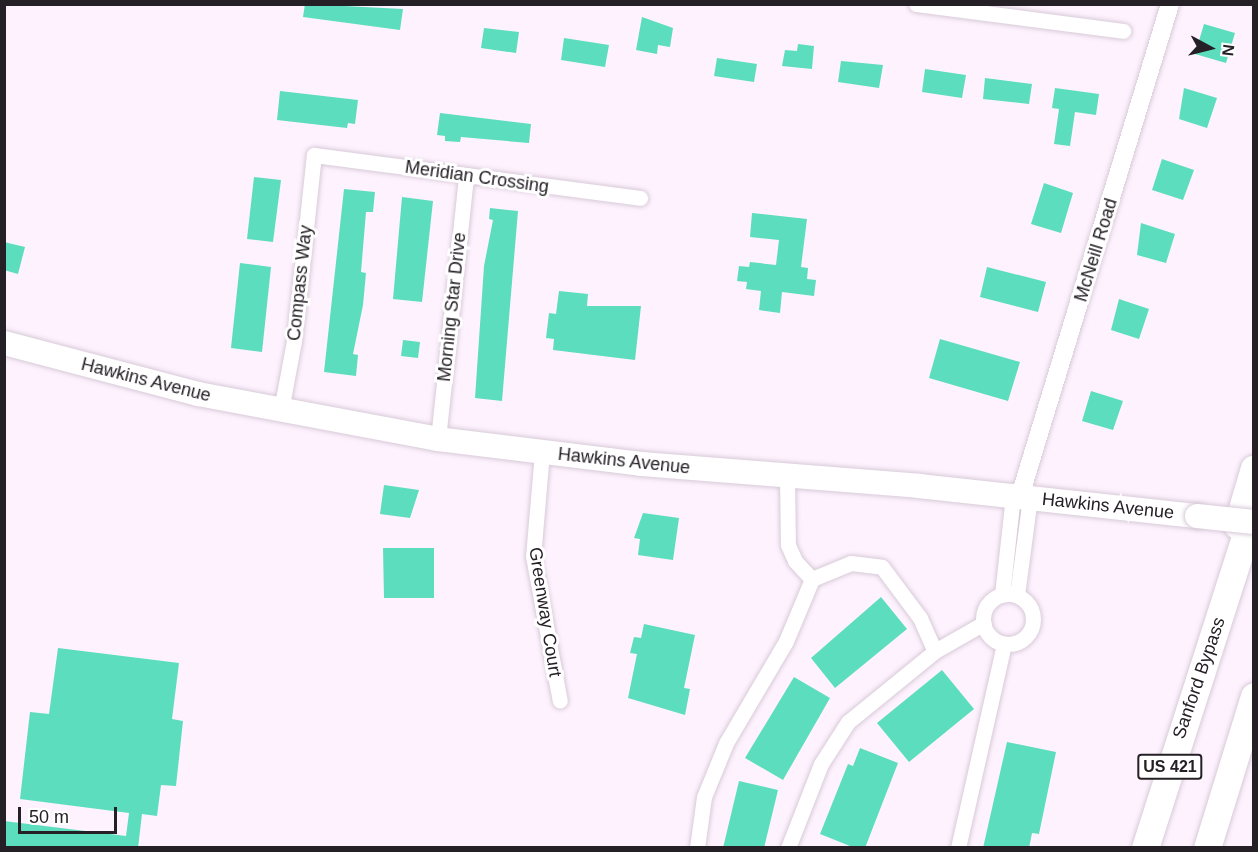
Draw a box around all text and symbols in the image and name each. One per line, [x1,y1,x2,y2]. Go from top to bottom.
north arrow [1180,18,1240,78]
text: N [1219,43,1238,57]
street label: Meridian Crossing [404,156,550,198]
street label: McNeill Road [1070,196,1122,304]
street label: Compass Way [283,224,317,342]
street label: Morning Star Drive [433,231,471,383]
street label: Hawkins Avenue [79,353,213,407]
street label: Hawkins Avenue [556,443,692,479]
street label: Hawkins Avenue [1040,488,1176,524]
street label: Greenway Court [524,546,566,678]
street label: Sanford Bypass [1168,614,1230,742]
road number: US 421 [1137,754,1203,780]
scale bar [21,795,120,833]
text: 50 m [29,807,69,827]

